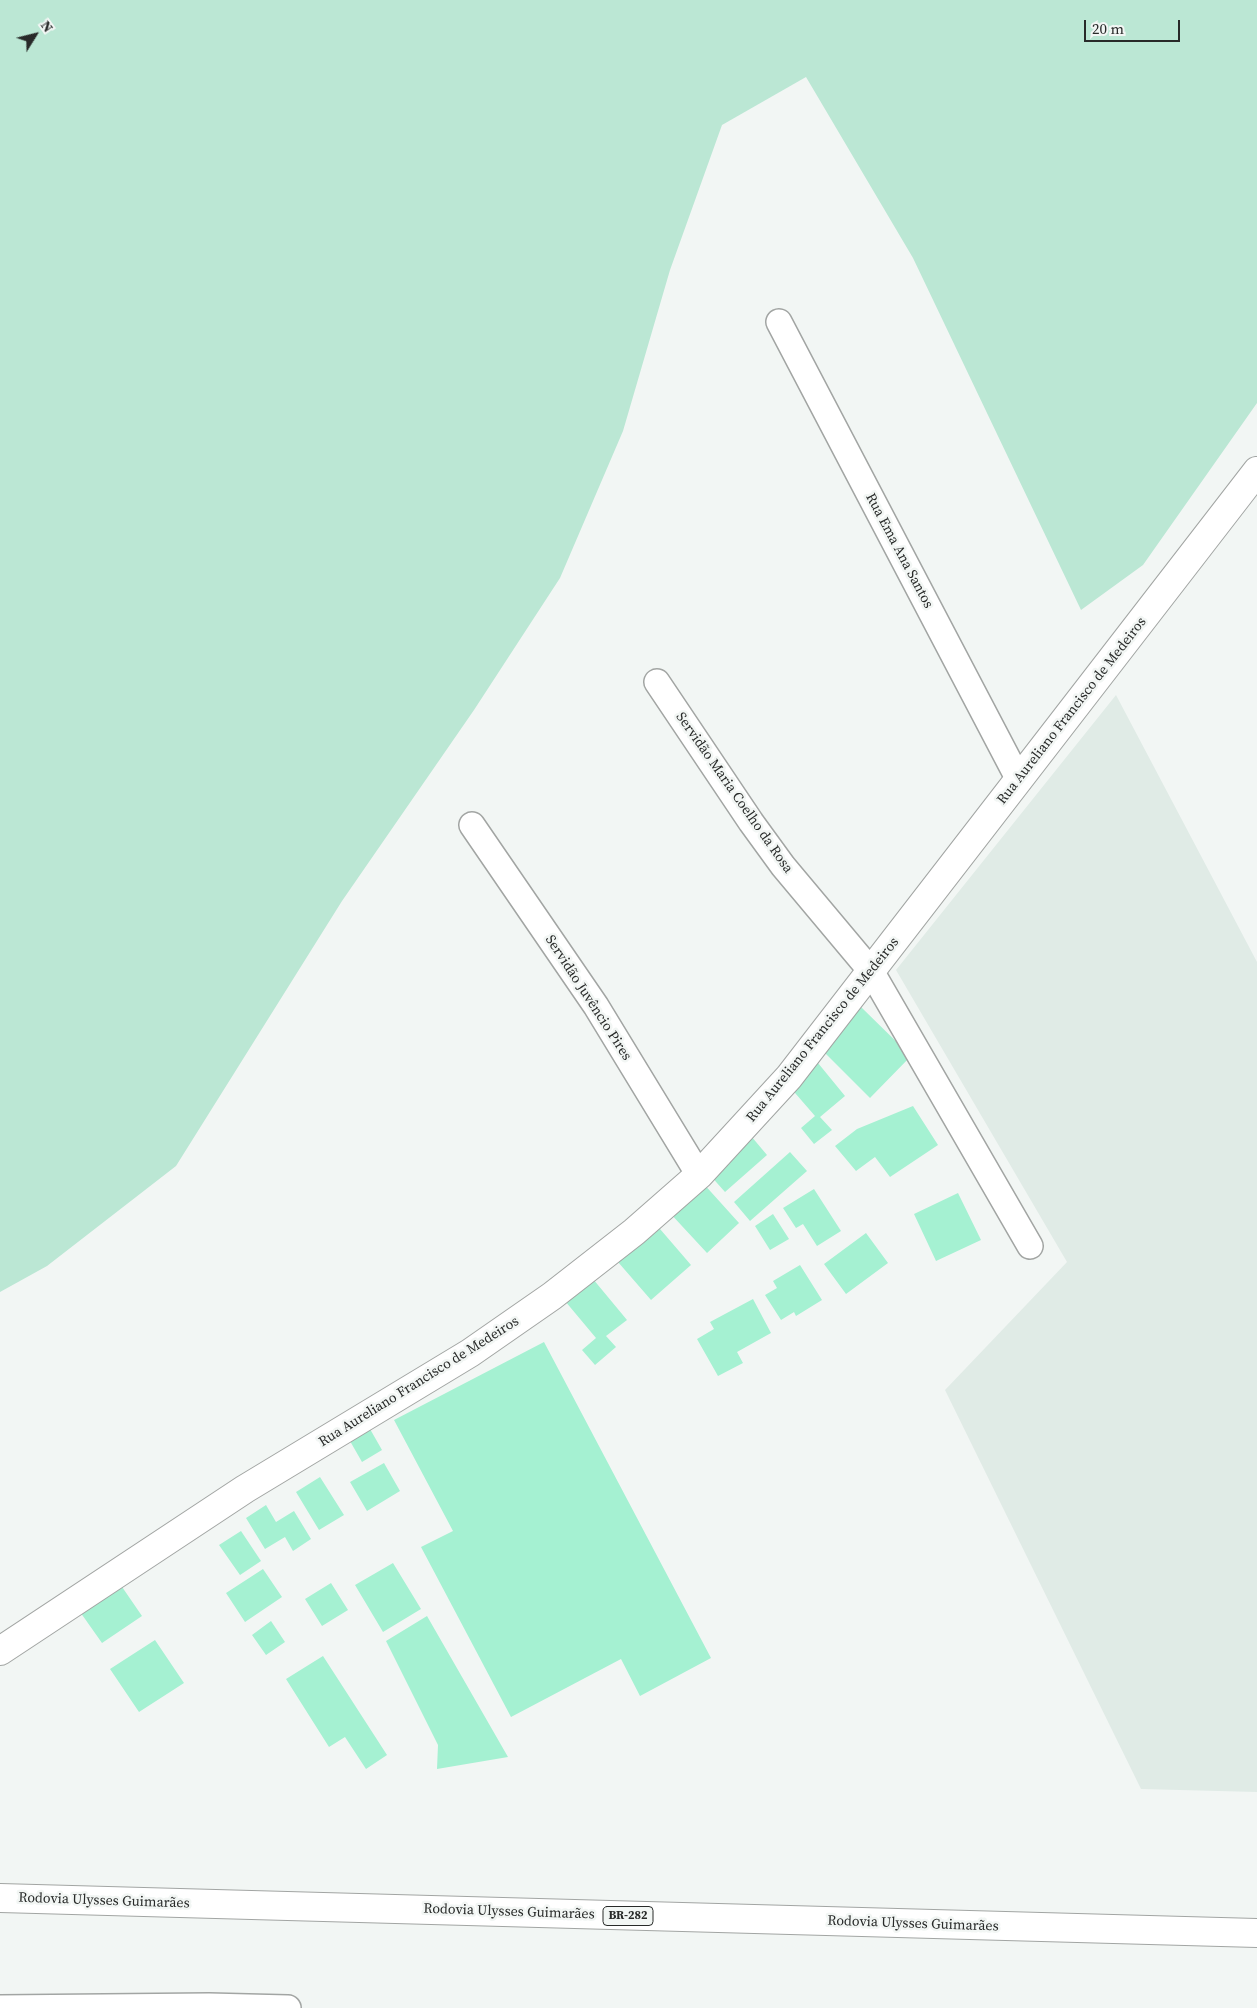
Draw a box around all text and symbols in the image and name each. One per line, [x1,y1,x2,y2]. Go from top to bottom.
north arrow [10,10,60,60]
scale bar [1087,10,1183,42]
text: N [36,16,58,36]
text: 20 m [1092,18,1124,39]
street label: Rua Ema Ana Santos [862,491,936,611]
street label: Rua Aureliano Francisco de Medeiros [994,614,1150,808]
street label: Servidão Maria Coelho da Rosa [672,709,796,877]
street label: Servidão Juvêncio Pires [541,932,635,1064]
street label: Rua Aureliano Francisco de Medeiros [743,934,903,1126]
street label: Rua Aureliano Francisco de Medeiros [316,1313,522,1451]
street label: Rodovia Ulysses Guimarães [18,1890,190,1912]
street label: Rodovia Ulysses Guimarães [423,1901,595,1923]
road number: BR-282 [603,1906,653,1925]
street label: Rodovia Ulysses Guimarães [827,1913,999,1935]

